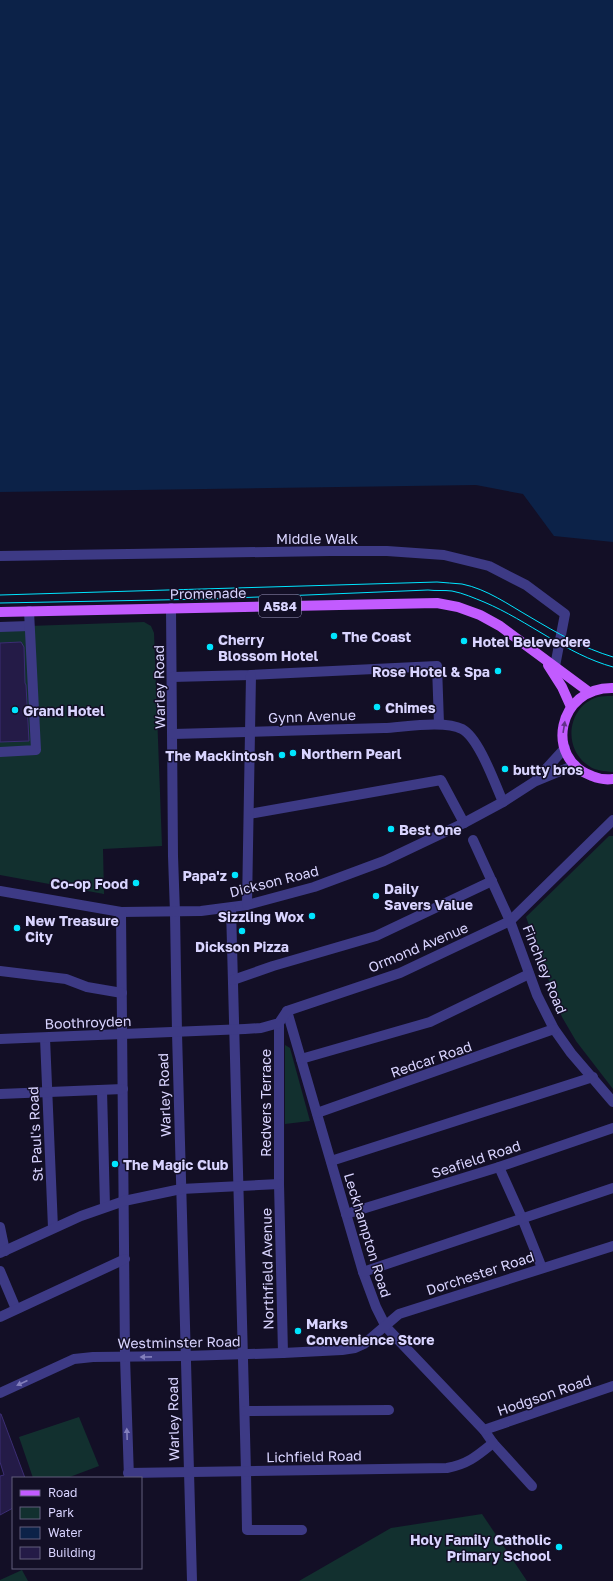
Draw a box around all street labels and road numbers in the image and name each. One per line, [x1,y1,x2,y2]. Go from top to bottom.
street label: Middle Walk [276,530,358,547]
street label: Promenade [170,584,246,602]
road number: A584 [259,595,301,617]
street label: Warley Road [150,645,168,729]
street label: Gynn Avenue [268,706,356,726]
street label: Dickson Road [228,862,320,900]
street label: Ormond Avenue [366,918,470,976]
street label: Finchley Road [519,922,571,1016]
street label: Boothroyden [44,1012,132,1032]
street label: Redcar Road [388,1037,474,1081]
street label: Redvers Terrace [257,1049,274,1157]
street label: Warley Road [154,1053,174,1137]
street label: St Paul's Road [24,1086,46,1182]
street label: Seafield Road [429,1137,523,1181]
street label: Leckhampton Road [341,1171,395,1299]
street label: Northfield Avenue [257,1208,277,1330]
street label: Dorchester Road [424,1248,536,1298]
street label: Westminster Road [117,1332,241,1352]
street label: Hodgson Road [495,1371,593,1419]
street label: Warley Road [164,1377,182,1461]
street label: Lichfield Road [266,1447,362,1465]

